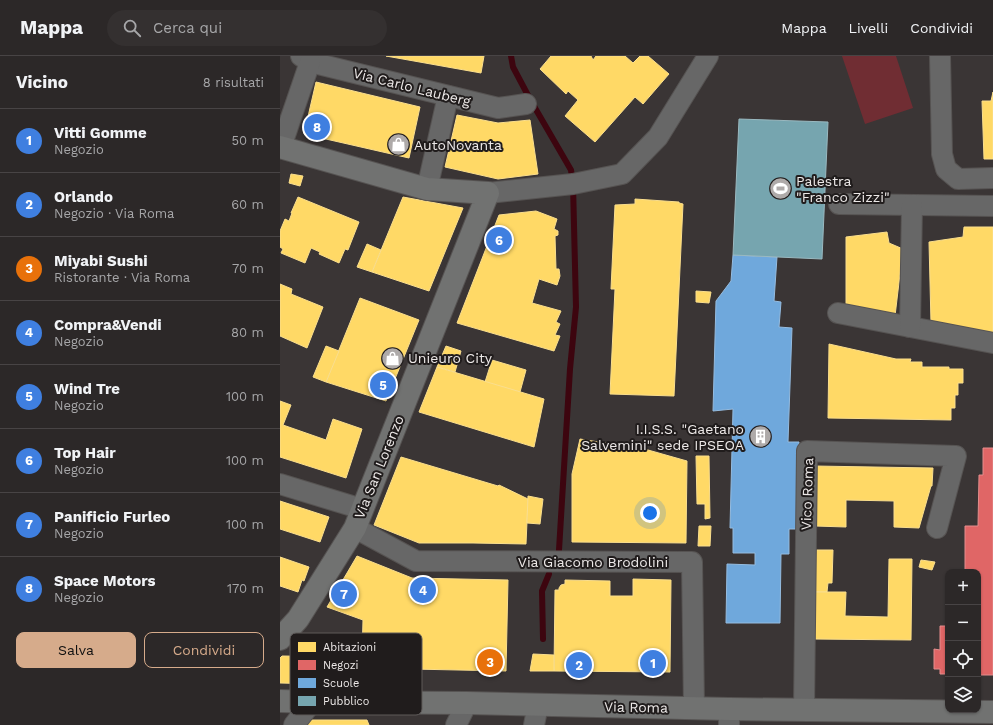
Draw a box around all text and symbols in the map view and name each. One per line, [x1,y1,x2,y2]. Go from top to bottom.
search box [107,10,387,46]
text: Mappa [20,16,83,39]
icon: search [121,17,143,39]
text: Cerca qui [153,19,222,37]
text: Mappa [781,20,827,36]
text: Livelli [849,20,888,36]
text: Condividi [910,20,973,36]
street label: Via Carlo Lauberg [352,65,473,109]
text: Vicino [16,72,68,92]
text: 8 risultati [203,75,264,90]
pin: 8 [304,112,330,142]
text: Vitti Gomme [54,124,147,142]
shop icon: AutoNovanta [386,132,412,158]
text: 1 [26,133,32,148]
text: 50 m [232,133,264,148]
place label: AutoNovanta [414,137,502,153]
text: Negozio [54,142,104,157]
place label: Palestra "Franco Zizzi" [796,173,890,205]
sports icon: Palestra "Franco Zizzi" [767,176,793,202]
text: Orlando [54,188,113,206]
text: 2 [25,197,33,212]
text: 60 m [231,197,264,212]
text: Negozio · Via Roma [54,206,174,221]
pin: 6 [486,225,512,255]
text: Miyabi Sushi [54,252,148,270]
text: 3 [25,261,33,276]
text: 70 m [232,261,264,276]
text: Ristorante · Via Roma [54,270,190,285]
text: Compra&Vendi [54,316,162,334]
text: 4 [25,325,33,340]
text: 80 m [231,325,264,340]
text: Negozio [54,334,104,349]
shop icon: Unieuro City [380,345,406,371]
place label: Unieuro City [408,350,493,366]
pin: 5 [370,370,396,400]
text: Wind Tre [54,380,120,398]
text: 5 [25,389,33,404]
text: 100 m [226,389,264,404]
text: Negozio [54,398,104,413]
street label: Via San Lorenzo [351,413,407,521]
place label: I.I.S.S. "Gaetano Salvemini" sede IPSEOA [581,421,744,453]
building icon: I.I.S.S. "Gaetano Salvemini" sede IPSEOA [747,424,773,450]
text: Top Hair [54,444,116,462]
text: 6 [25,453,33,468]
text: 100 m [226,453,264,468]
street label: Vico Roma [798,457,816,531]
text: Negozio [54,462,104,477]
your location [640,503,660,523]
text: Panificio Furleo [54,508,170,526]
text: 7 [25,517,33,532]
text: 100 m [226,517,264,532]
text: Negozio [54,526,104,541]
street label: Via Giacomo Brodolini [518,554,668,570]
map controls [945,569,981,713]
button: + [945,569,981,605]
text: Space Motors [54,572,155,590]
pin: 4 [410,575,436,605]
pin: 7 [331,579,357,609]
text: 8 [25,581,33,596]
text: 170 m [227,581,264,596]
text: Negozio [54,590,104,605]
button: − [945,605,981,641]
button: Salva [16,632,136,668]
button: Condividi [144,632,264,668]
legend [290,633,422,715]
text: Abitazioni [323,641,376,654]
button: locate [945,641,981,677]
pin: 3 [477,647,503,677]
pin: 1 [640,648,666,678]
pin: 2 [566,650,592,680]
text: Negozi [323,659,359,672]
text: Scuole [323,677,359,690]
button: layers [945,677,981,713]
text: Pubblico [323,695,369,708]
street label: Via Roma [604,698,668,716]

